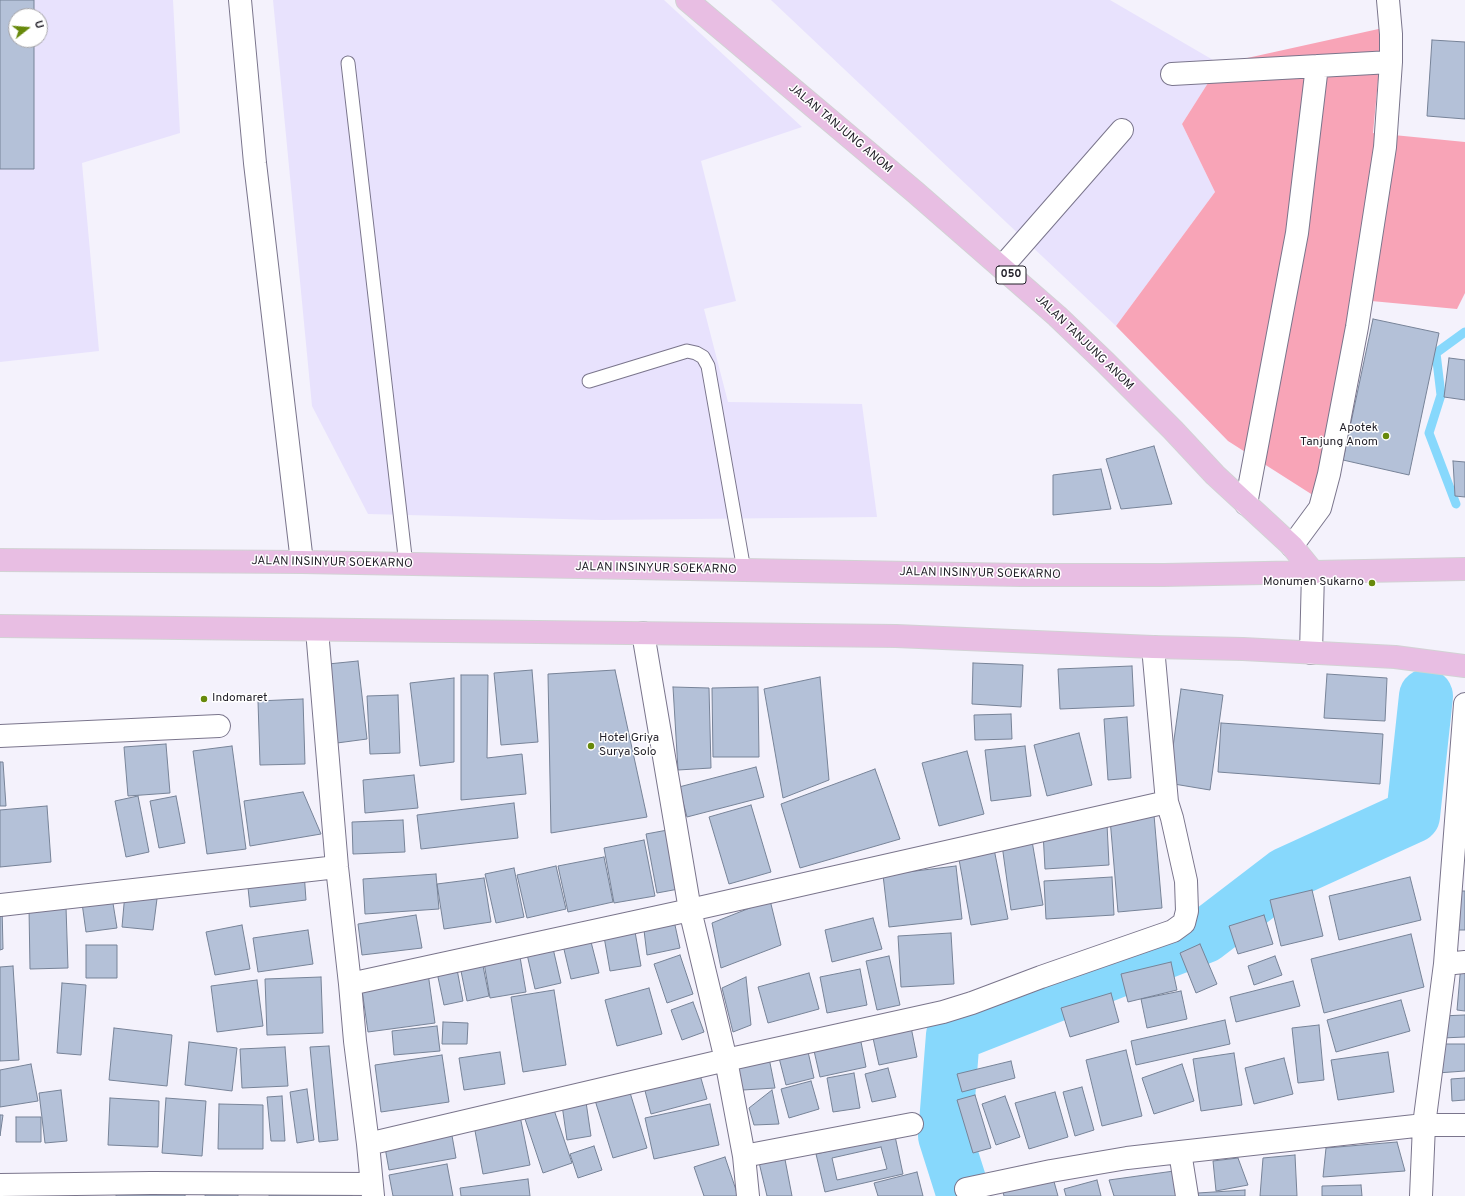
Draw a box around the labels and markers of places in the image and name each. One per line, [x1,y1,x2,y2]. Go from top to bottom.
place label: Apotek Tanjung Anom [1300,422,1378,450]
marker: Apotek Tanjung Anom [1381,431,1391,441]
place label: Monumen Sukarno [1263,576,1364,590]
marker: Monumen Sukarno [1367,578,1377,588]
place label: Indomaret [212,692,268,706]
marker: Indomaret [199,694,209,704]
place label: Hotel Griya Surya Solo [599,732,659,760]
marker: Hotel Griya Surya Solo [586,741,596,751]

